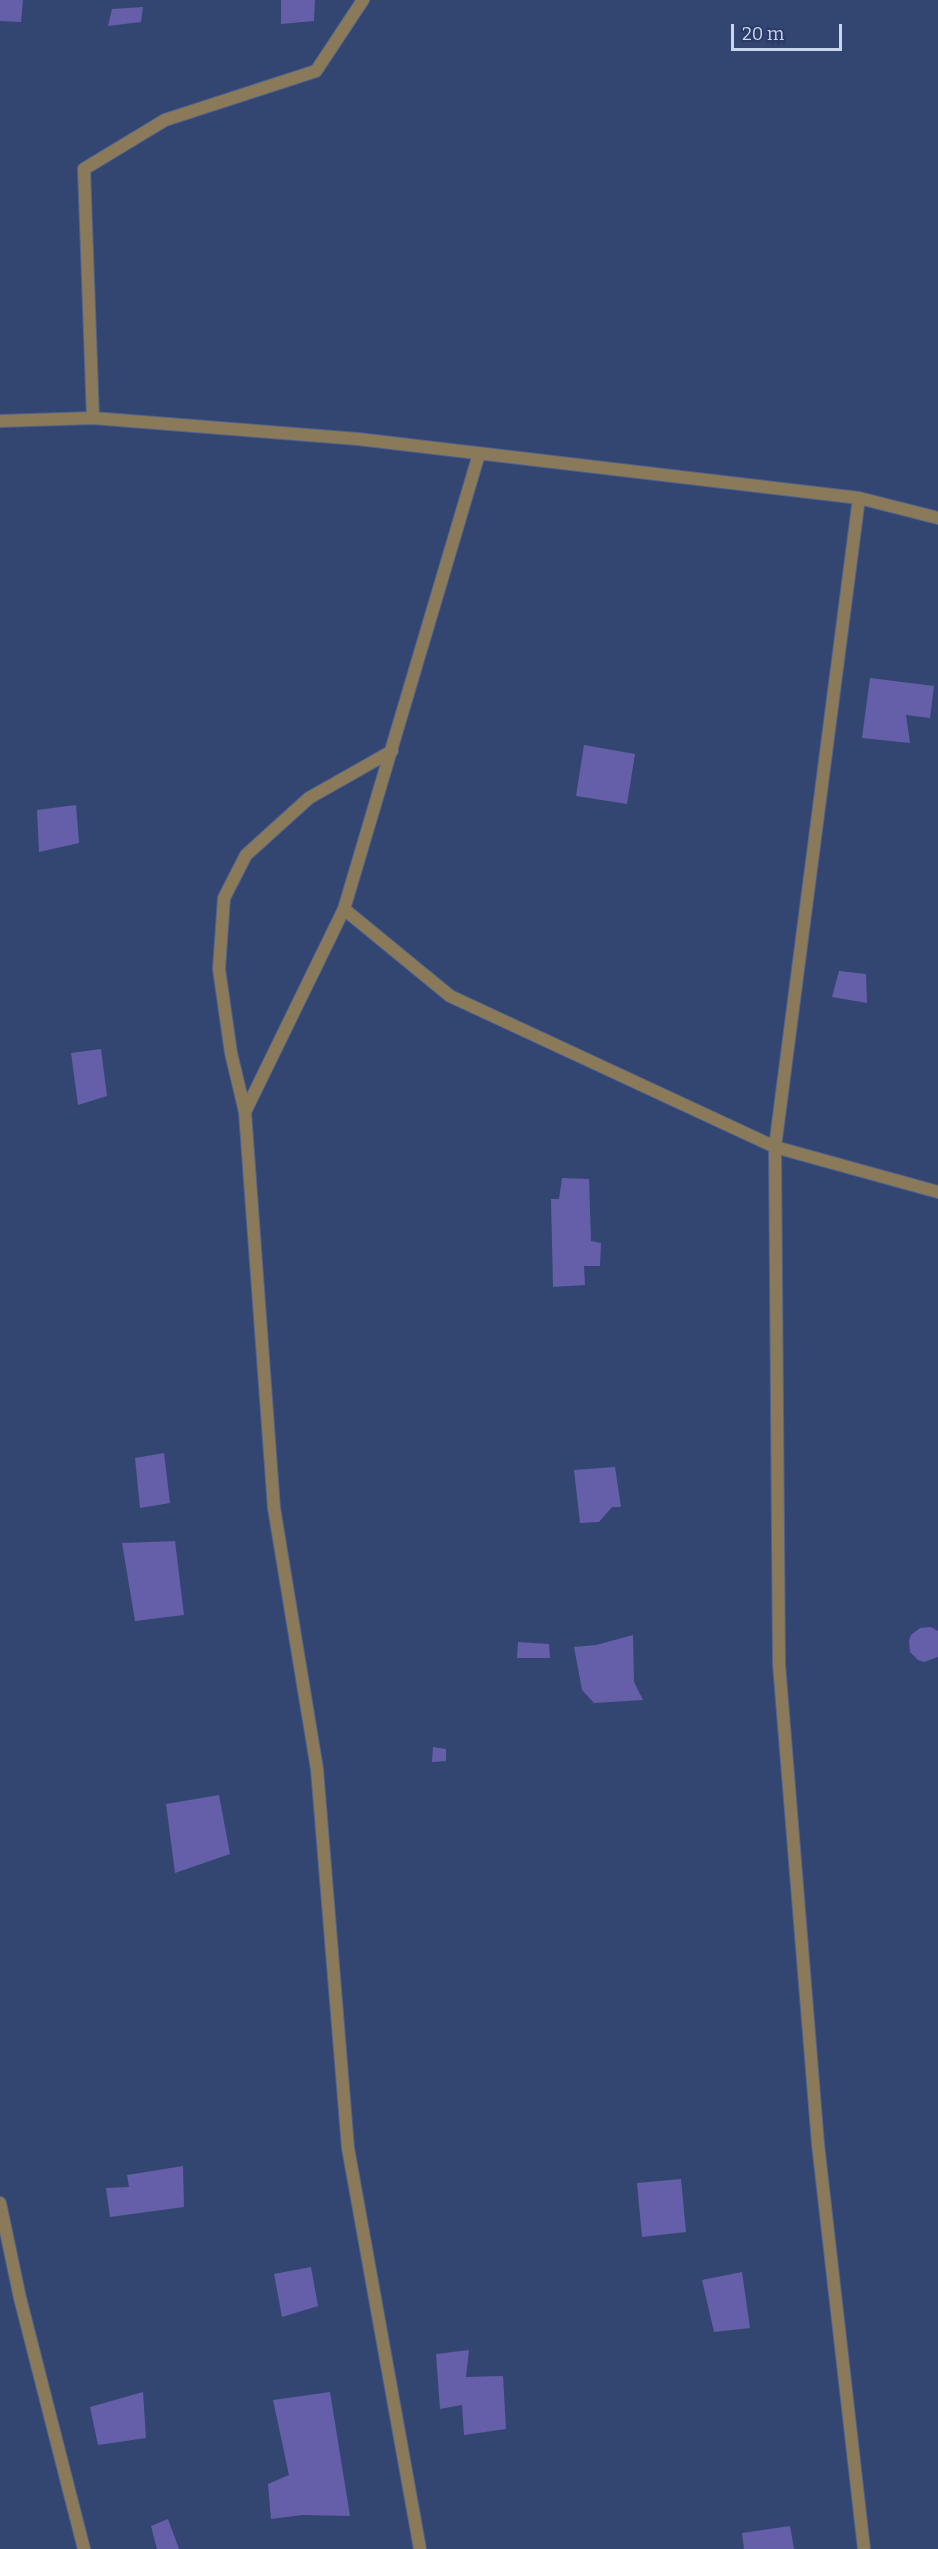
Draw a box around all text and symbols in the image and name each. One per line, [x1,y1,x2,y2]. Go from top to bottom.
scale bar [734,12,845,50]
text: 20 m [742,23,784,45]

